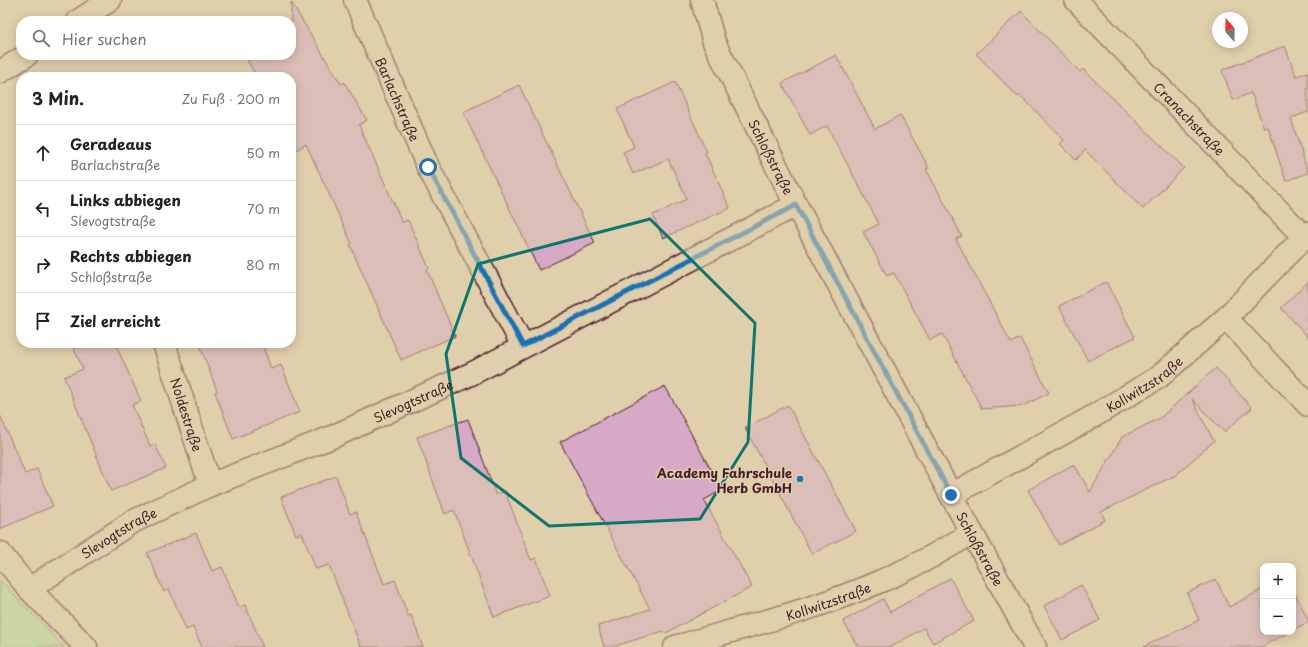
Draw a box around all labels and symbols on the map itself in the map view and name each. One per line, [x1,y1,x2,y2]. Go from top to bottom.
north arrow [1212,12,1248,48]
street label: Barlachstraße [371,54,425,144]
street label: Cranachstraße [1150,77,1230,159]
street label: Schloßstraße [745,116,799,198]
route start [419,158,437,176]
street label: Kollwitzstraße [1102,351,1186,416]
street label: Slevogtstraße [370,374,456,427]
street label: Noldestraße [166,375,208,454]
place label: Academy Fahrschule Herb GmbH [656,463,792,497]
marker: Academy Fahrschule Herb GmbH [795,474,805,484]
route end [942,486,960,504]
street label: Slevogtstraße [77,502,160,563]
street label: Schloßstraße [952,508,1009,589]
street label: Kollwitzstraße [784,577,873,624]

